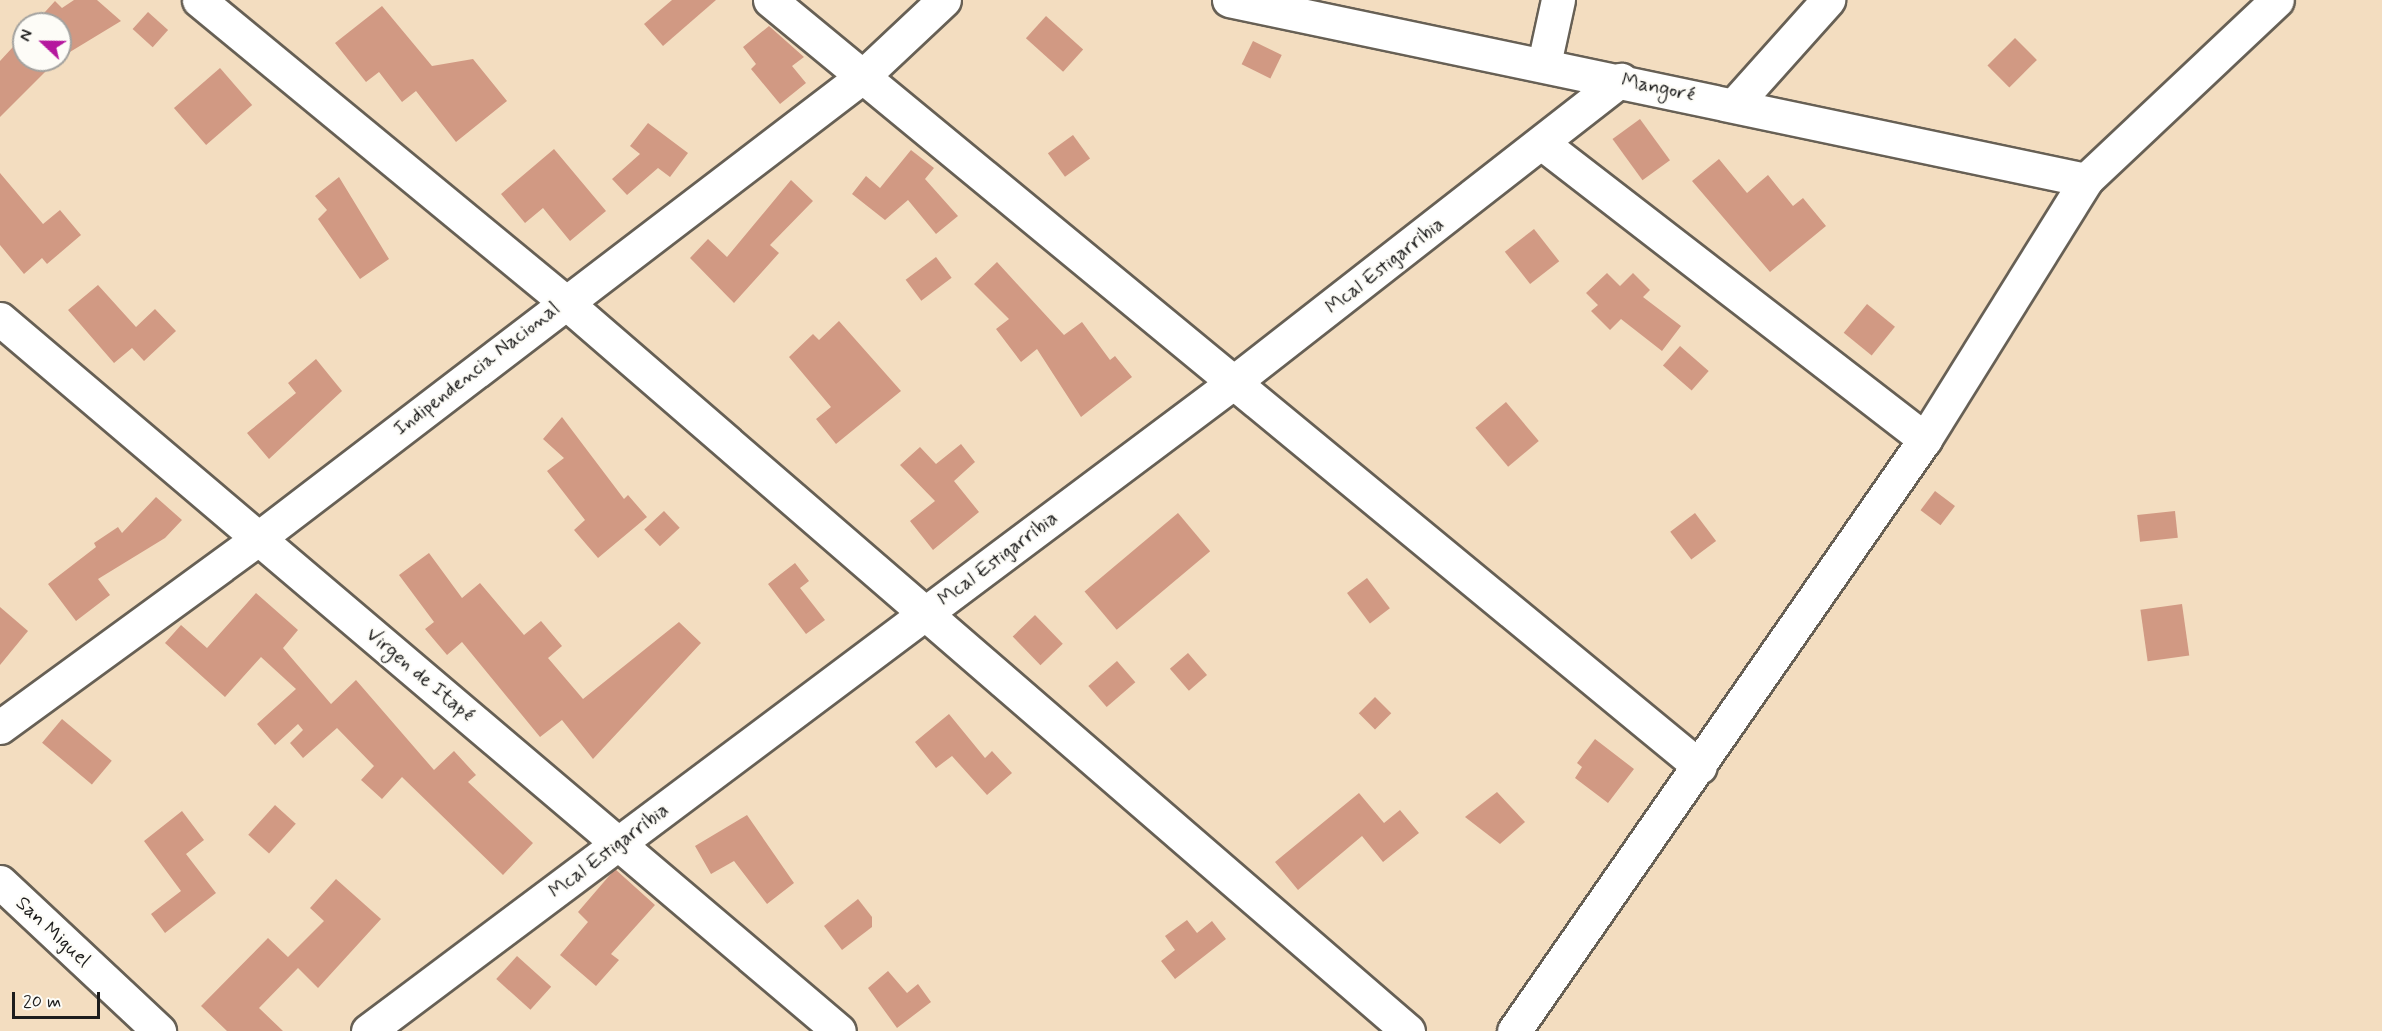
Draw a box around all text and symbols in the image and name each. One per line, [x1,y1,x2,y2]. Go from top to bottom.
north arrow [12,12,72,72]
text: N [15,27,38,45]
street label: Mangoré [1619,69,1697,107]
street label: Mcal Estigarribia [1322,213,1448,319]
street label: Indipendencia Nacional [389,297,565,441]
street label: Mcal Estigarribia [934,507,1062,611]
street label: Virgen de Itapé [361,623,479,727]
street label: Mcal Estigarribia [545,799,673,903]
street label: San Miguel [12,893,94,971]
scale bar [15,980,104,1018]
text: 20 m [23,990,61,1014]

